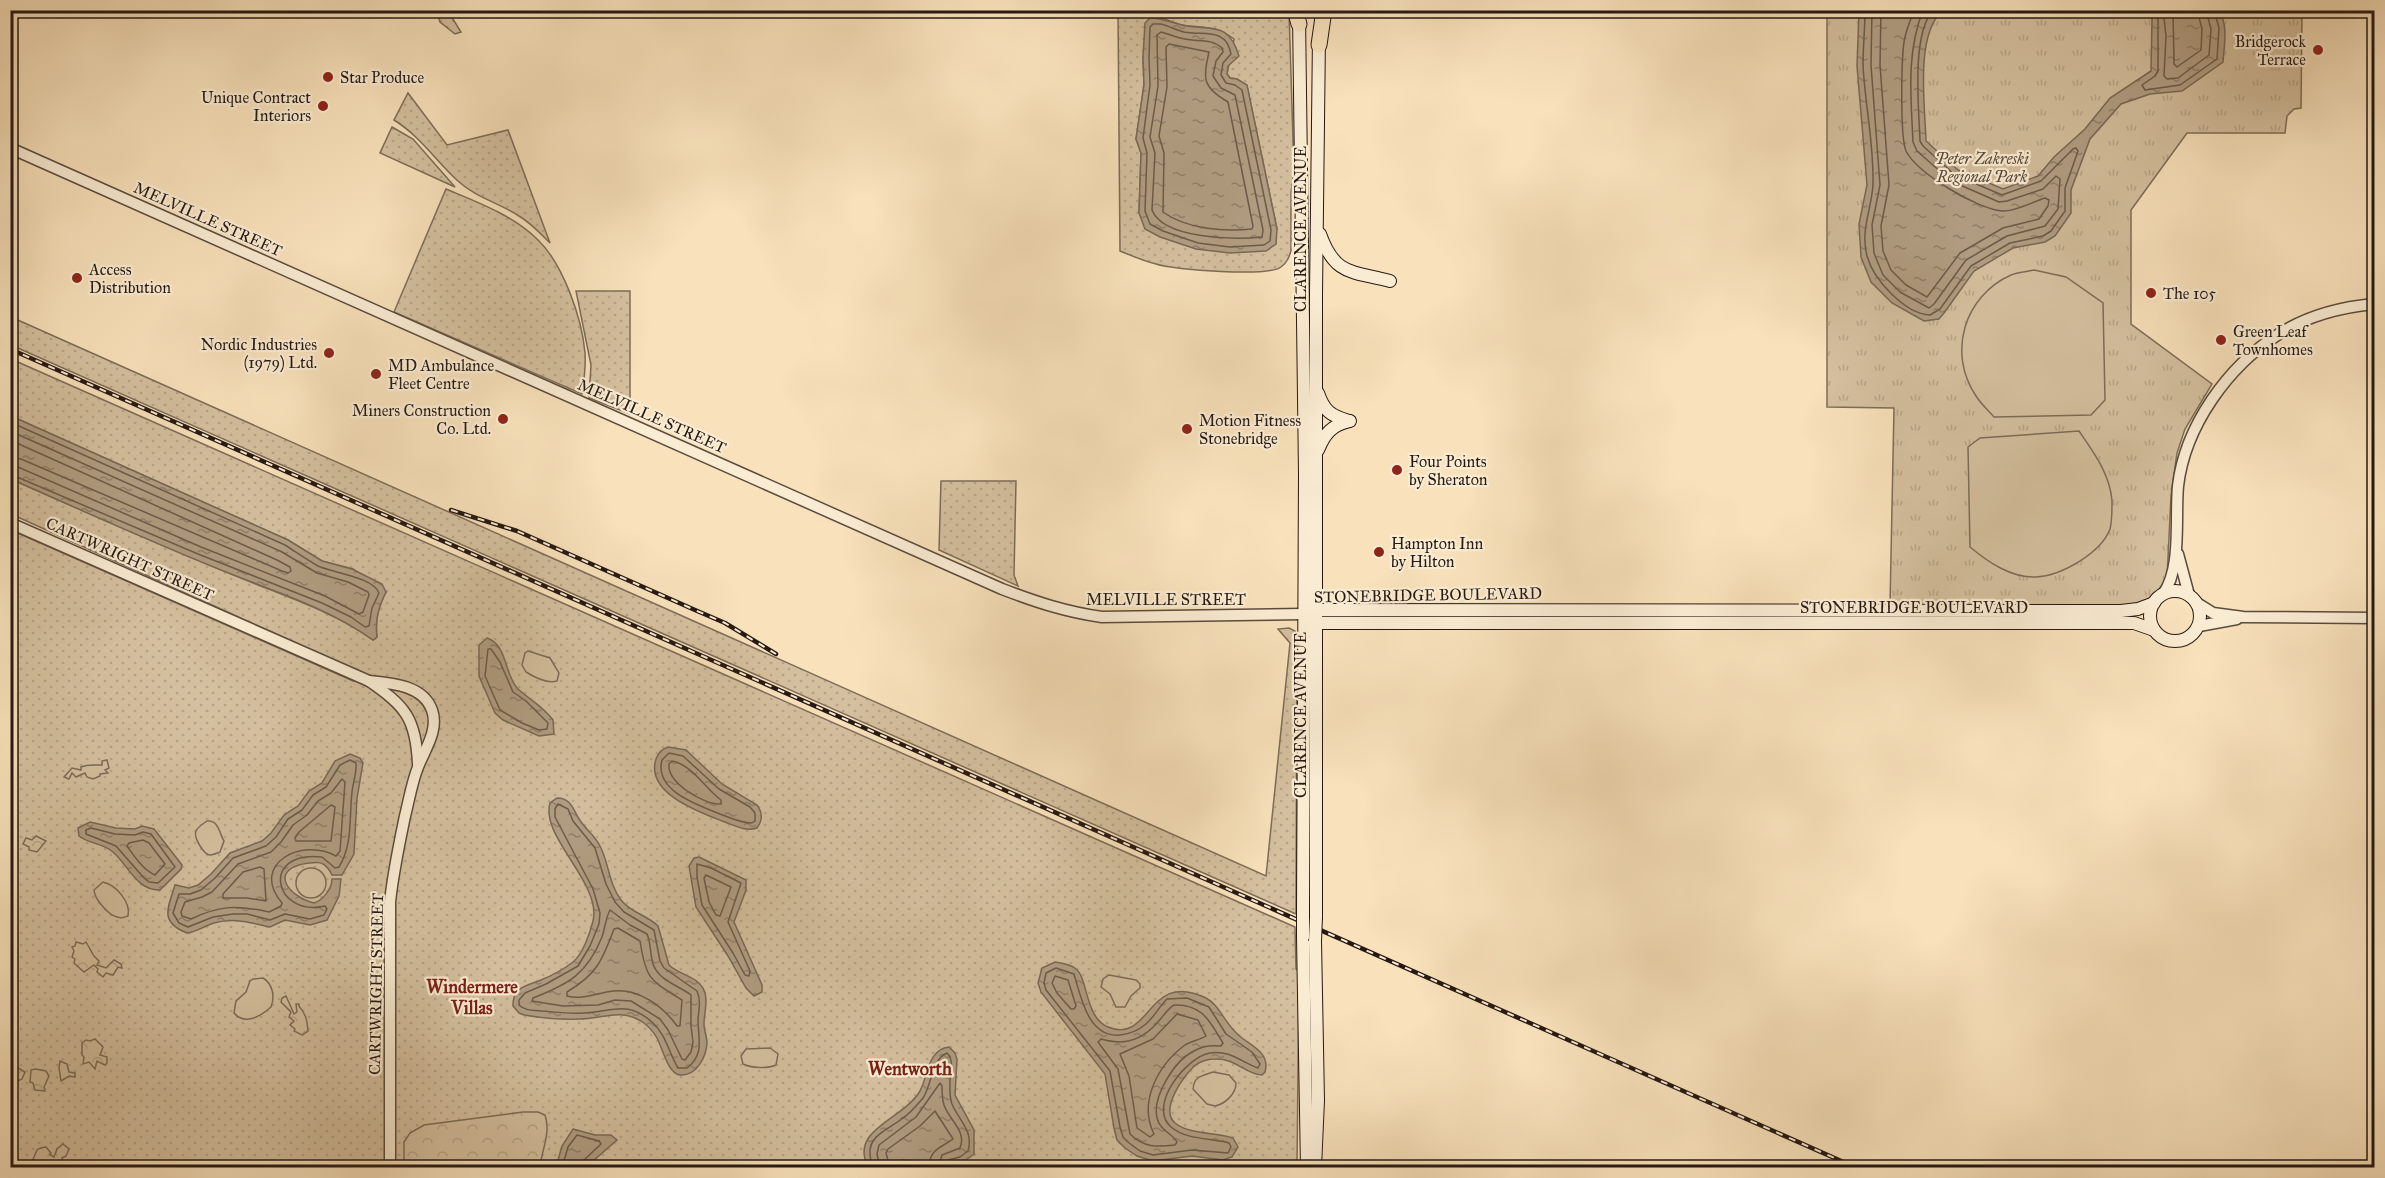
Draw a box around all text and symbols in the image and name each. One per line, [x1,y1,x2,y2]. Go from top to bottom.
place label: Bridgerock Terrace [2235,32,2307,69]
marker: Bridgerock Terrace [2311,43,2325,57]
place label: Star Produce [340,68,425,87]
marker: Star Produce [321,70,335,84]
place label: Unique Contract Interiors [201,88,311,125]
marker: Unique Contract Interiors [316,99,330,113]
street label: CLARENCE AVENUE [1291,146,1310,312]
park label: Peter Zakreski Regional Park [1935,149,2029,186]
street label: MELVILLE STREET [131,178,285,260]
place label: Access Distribution [88,260,171,297]
marker: Access Distribution [70,271,84,285]
place label: The 105 [2163,284,2216,303]
marker: The 105 [2144,286,2158,300]
place label: Green Leaf Townhomes [2233,322,2313,359]
marker: Green Leaf Townhomes [2214,333,2228,347]
place label: Nordic Industries (1979) Ltd. [201,335,317,373]
marker: Nordic Industries (1979) Ltd. [322,346,336,360]
place label: MD Ambulance Fleet Centre [388,356,494,393]
marker: MD Ambulance Fleet Centre [369,367,383,381]
street label: MELVILLE STREET [575,375,729,457]
place label: Miners Construction Co. Ltd. [352,401,491,438]
place label: Motion Fitness Stonebridge [1199,411,1301,449]
marker: Miners Construction Co. Ltd. [496,412,510,426]
marker: Motion Fitness Stonebridge [1180,422,1194,436]
place label: Four Points by Sheraton [1409,452,1488,489]
marker: Four Points by Sheraton [1390,463,1404,477]
street label: CARTWRIGHT STREET [43,513,217,605]
place label: Hampton Inn by Hilton [1391,534,1484,571]
marker: Hampton Inn by Hilton [1372,545,1386,559]
street label: STONEBRIDGE BOULEVARD [1314,584,1542,606]
street label: MELVILLE STREET [1086,590,1246,609]
street label: STONEBRIDGE BOULEVARD [1800,598,2028,617]
street label: CLARENCE AVENUE [1291,632,1310,798]
street label: CARTWRIGHT STREET [365,893,387,1075]
district label: Windermere Villas [426,976,518,1019]
district label: Wentworth [868,1058,953,1080]

